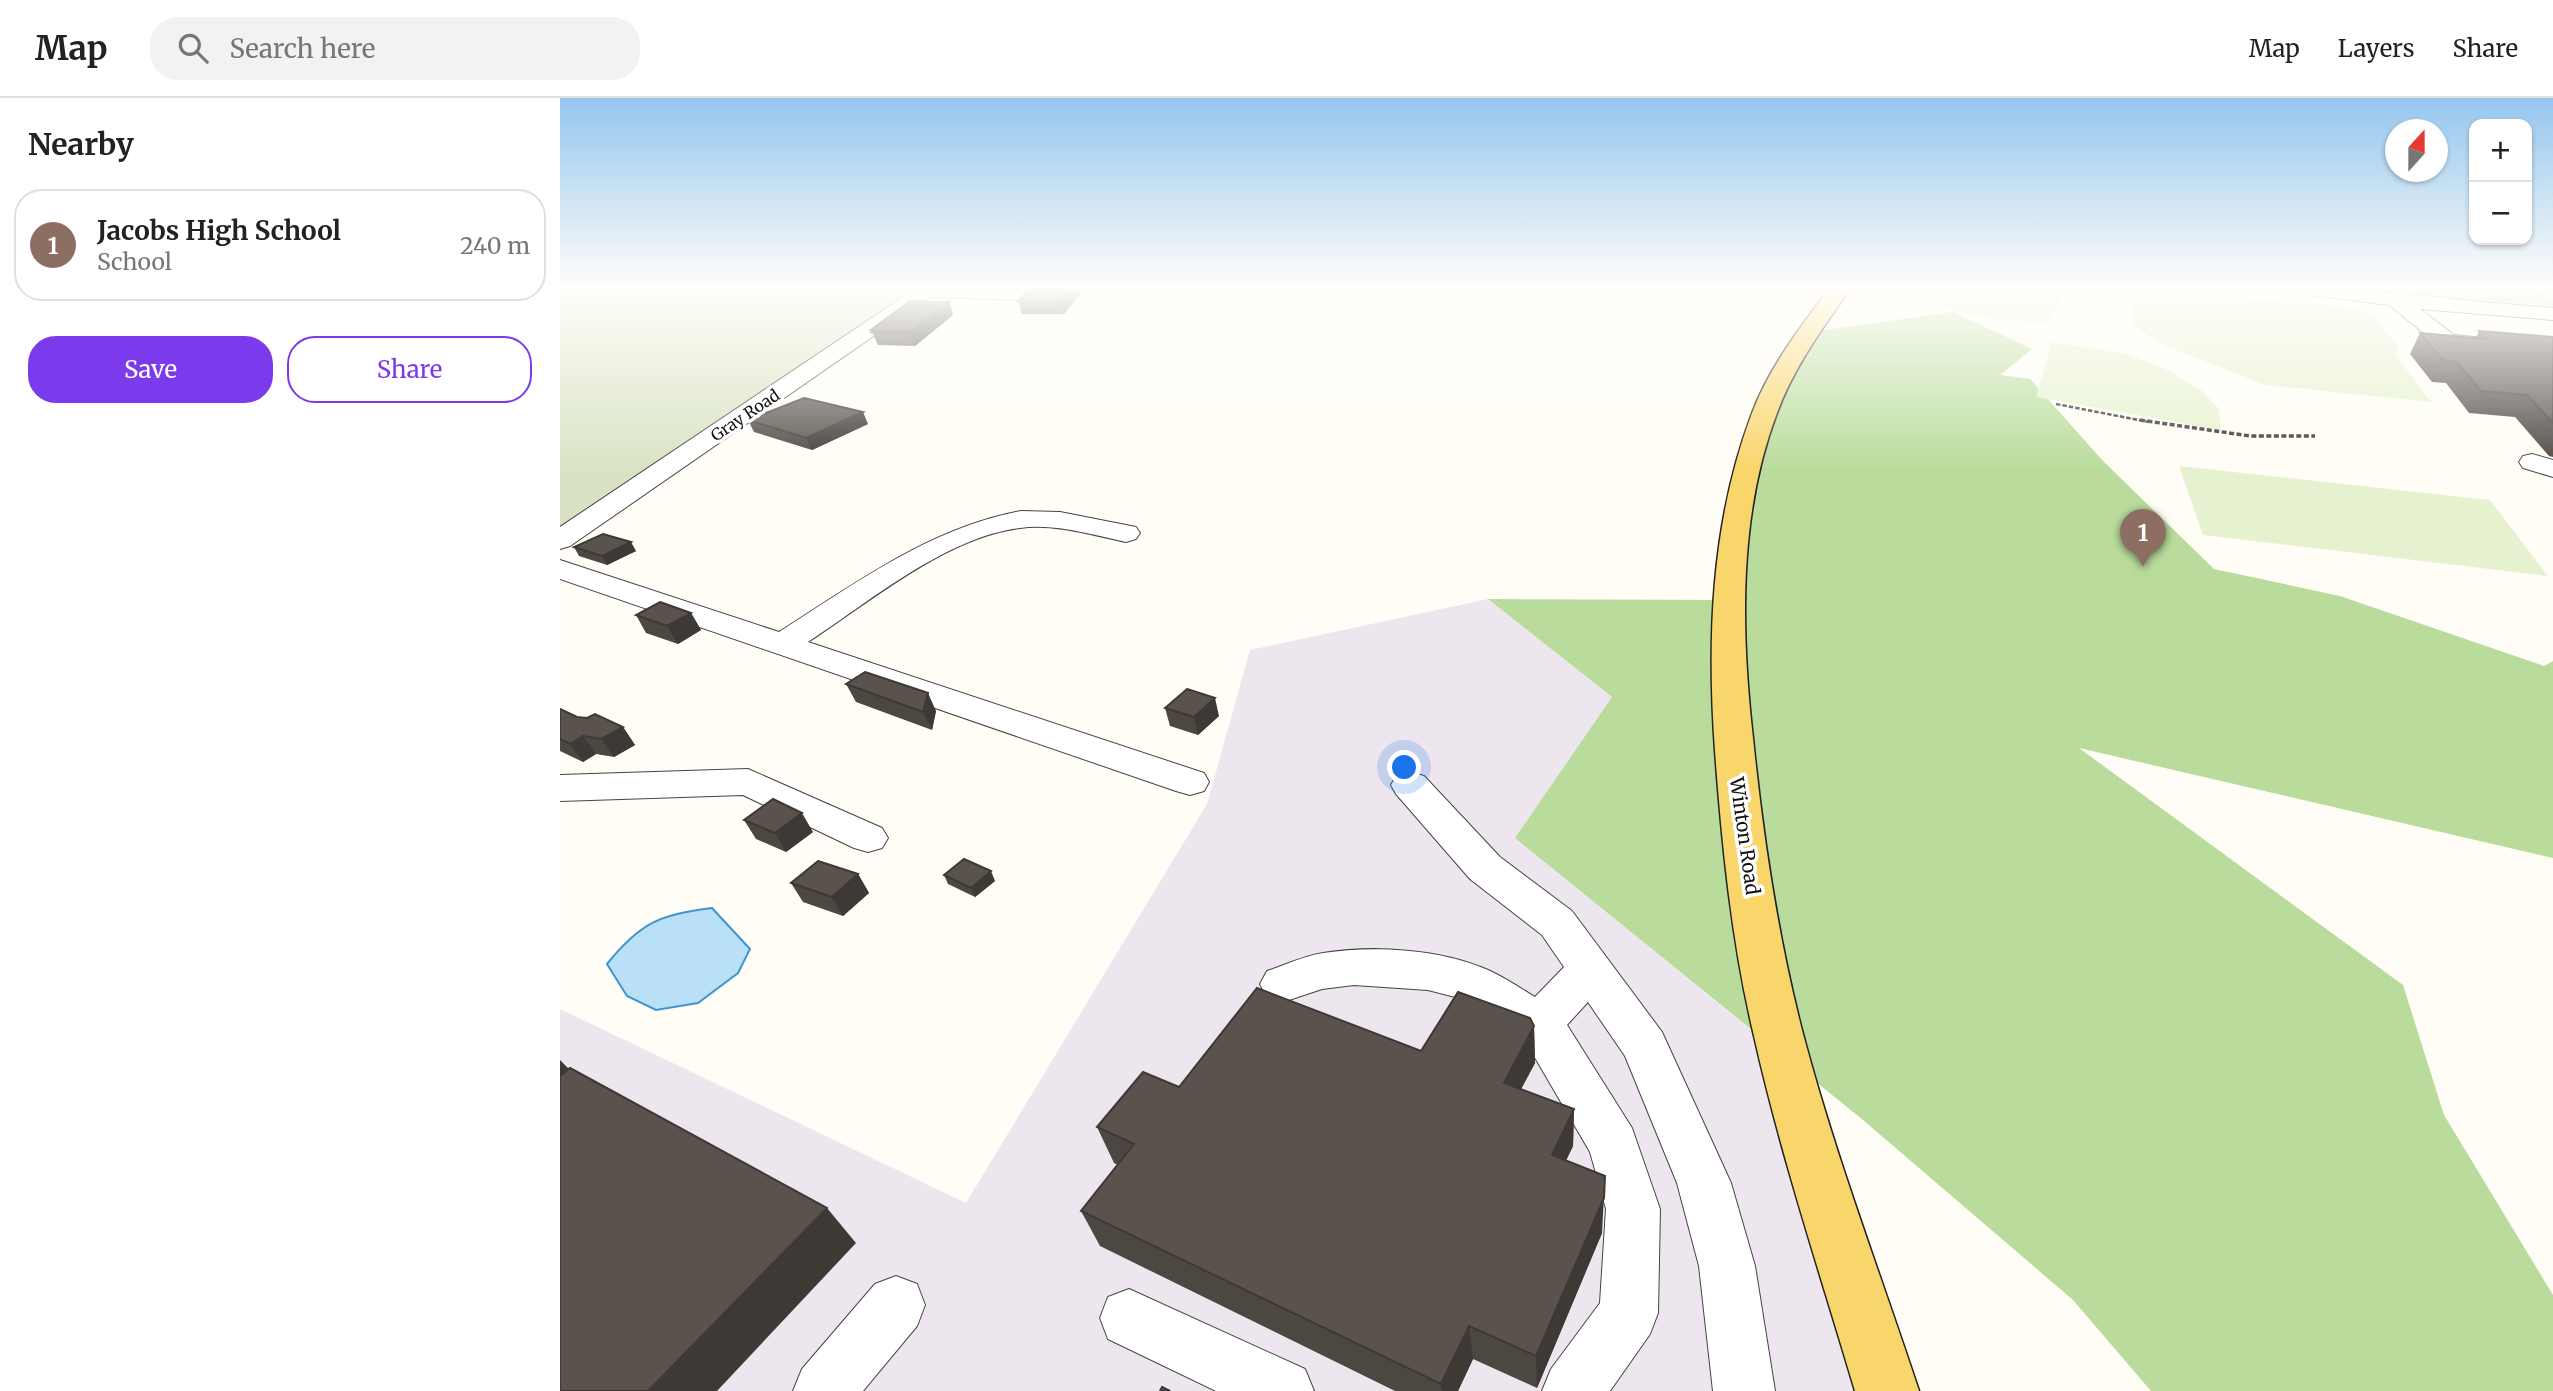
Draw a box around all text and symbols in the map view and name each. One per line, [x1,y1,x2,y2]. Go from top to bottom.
search box [150,17,640,80]
text: Map [35,28,108,69]
icon: search [174,29,212,67]
text: Search here [230,32,375,65]
text: Map [2249,33,2300,64]
text: Layers [2338,33,2414,64]
text: Share [2452,33,2518,64]
north arrow [2385,119,2448,182]
map controls [2469,119,2532,245]
button: + [2469,119,2532,182]
text: Nearby [28,125,134,163]
button: − [2469,182,2532,245]
text: Jacobs High School [97,214,341,247]
text: 1 [48,231,58,260]
text: 240 m [460,231,530,260]
text: School [97,247,172,276]
button: Save [28,336,273,403]
button: Share [287,336,532,403]
street label: Gray Road [707,385,783,445]
pin: 1 [2120,509,2166,567]
your location [1387,750,1421,784]
street label: Winton Road [1725,775,1765,896]

